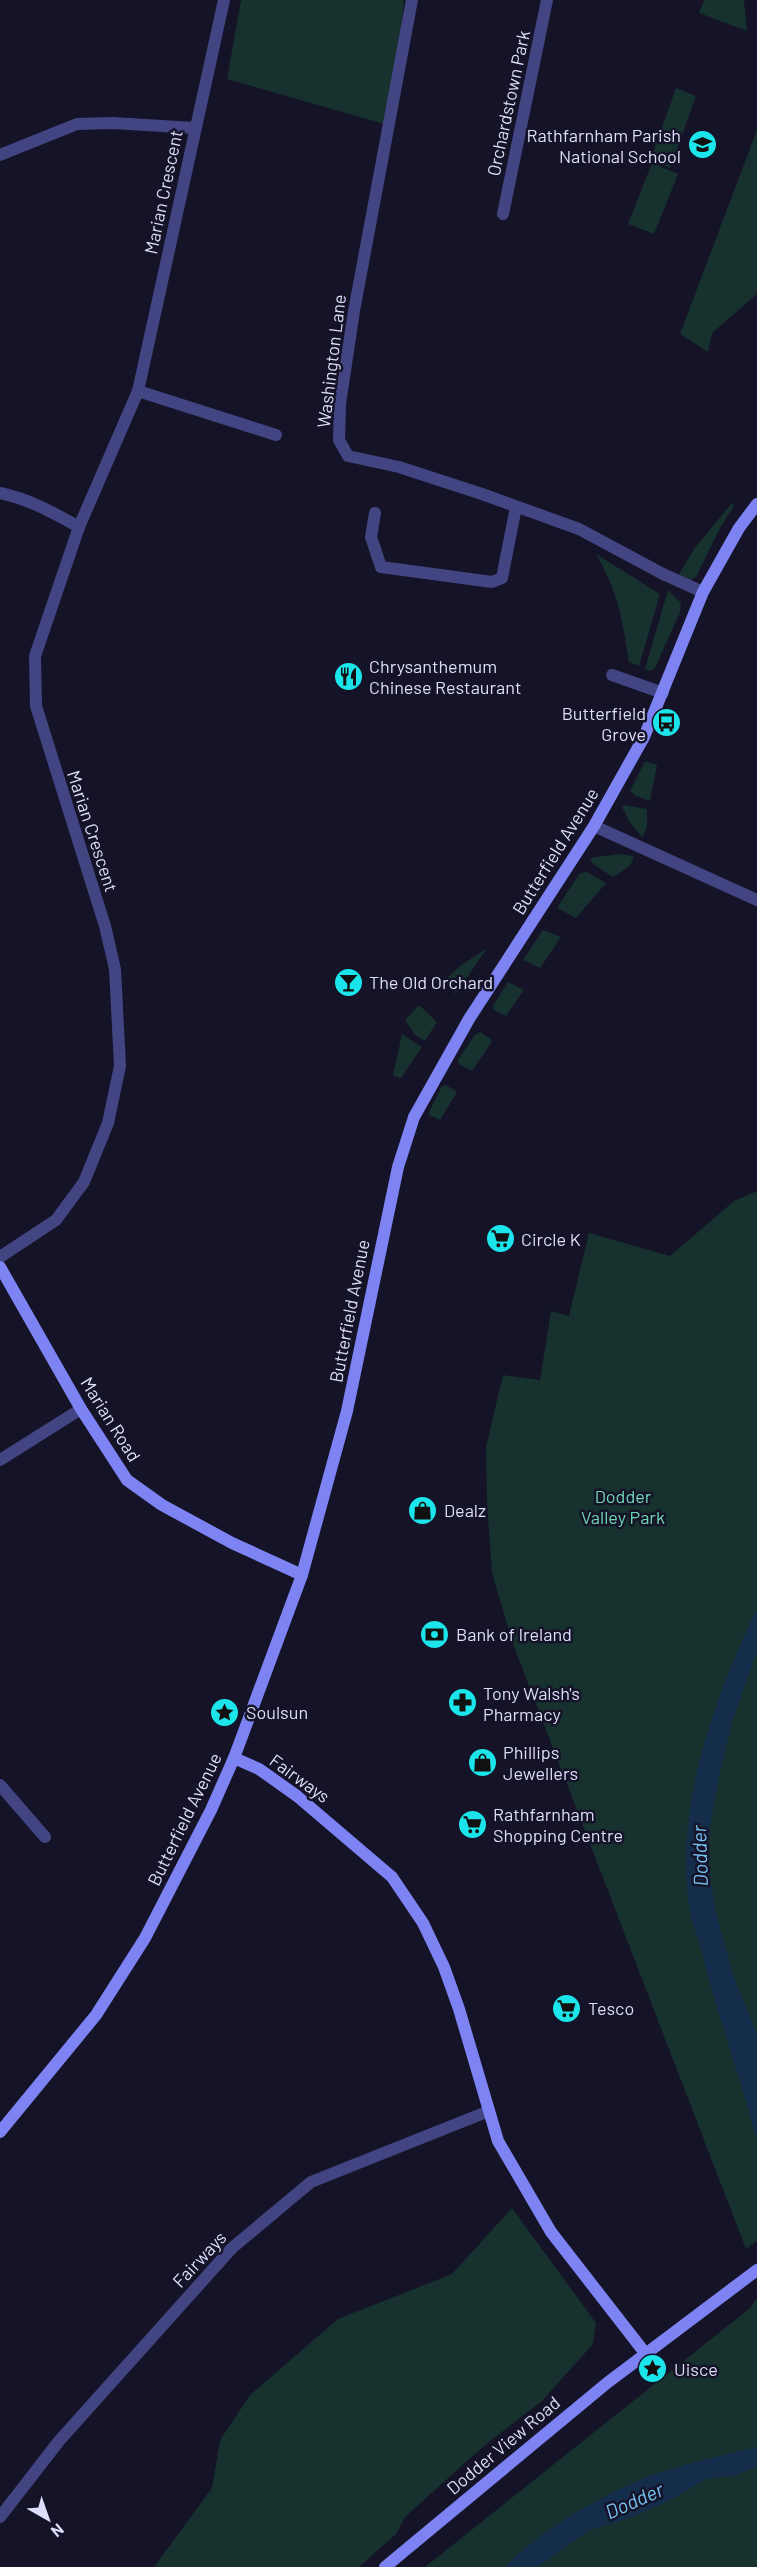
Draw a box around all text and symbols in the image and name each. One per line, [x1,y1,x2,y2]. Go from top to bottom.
street label: Orchardstown Park [482,28,534,178]
place label: Rathfarnham Parish National School [526,124,681,167]
street label: Marian Crescent [139,128,187,256]
school or university icon: Rathfarnham Parish National School [686,129,718,161]
street label: Washington Lane [312,293,350,429]
place label: Chrysanthemum Chinese Restaurant [369,655,521,698]
restaurant icon: Chrysanthemum Chinese Restaurant [332,660,364,692]
place label: Butterfield Grove [562,702,646,745]
bus stop icon: Butterfield Grove [651,707,683,739]
street label: Marian Crescent [63,768,123,894]
street label: Butterfield Avenue [507,784,603,918]
bar icon: The Old Orchard [332,966,364,998]
place label: The Old Orchard [369,971,493,993]
supermarket icon: Circle K [484,1223,516,1255]
place label: Circle K [521,1228,581,1250]
street label: Butterfield Avenue [324,1238,374,1384]
street label: Marian Road [76,1373,146,1465]
park label: Dodder Valley Park [581,1485,665,1528]
shop icon: Dealz [407,1494,439,1526]
place label: Dealz [444,1499,486,1521]
bank icon: Bank of Ireland [419,1618,451,1650]
place label: Bank of Ireland [456,1623,572,1645]
place label: Tony Walsh's Pharmacy [483,1682,580,1725]
pharmacy icon: Tony Walsh's Pharmacy [446,1687,478,1719]
place icon: Soulsun [209,1696,241,1728]
place label: Soulsun [246,1701,308,1723]
place label: Phillips Jewellers [503,1741,578,1784]
shop icon: Phillips Jewellers [466,1746,498,1778]
street label: Butterfield Avenue [142,1749,226,1889]
street label: Fairways [266,1749,334,1807]
place label: Rathfarnham Shopping Centre [493,1803,623,1846]
supermarket icon: Rathfarnham Shopping Centre [456,1808,488,1840]
water label: Dodder [686,1824,712,1887]
supermarket icon: Tesco [551,1992,583,2024]
place label: Tesco [588,1997,634,2019]
street label: Fairways [168,2226,230,2292]
place icon: Uisce [637,2353,669,2385]
place label: Uisce [674,2358,718,2380]
street label: Dodder View Road [442,2391,564,2499]
water label: Dodder [601,2476,668,2523]
north arrow [18,2489,78,2549]
text: N [48,2520,68,2542]

